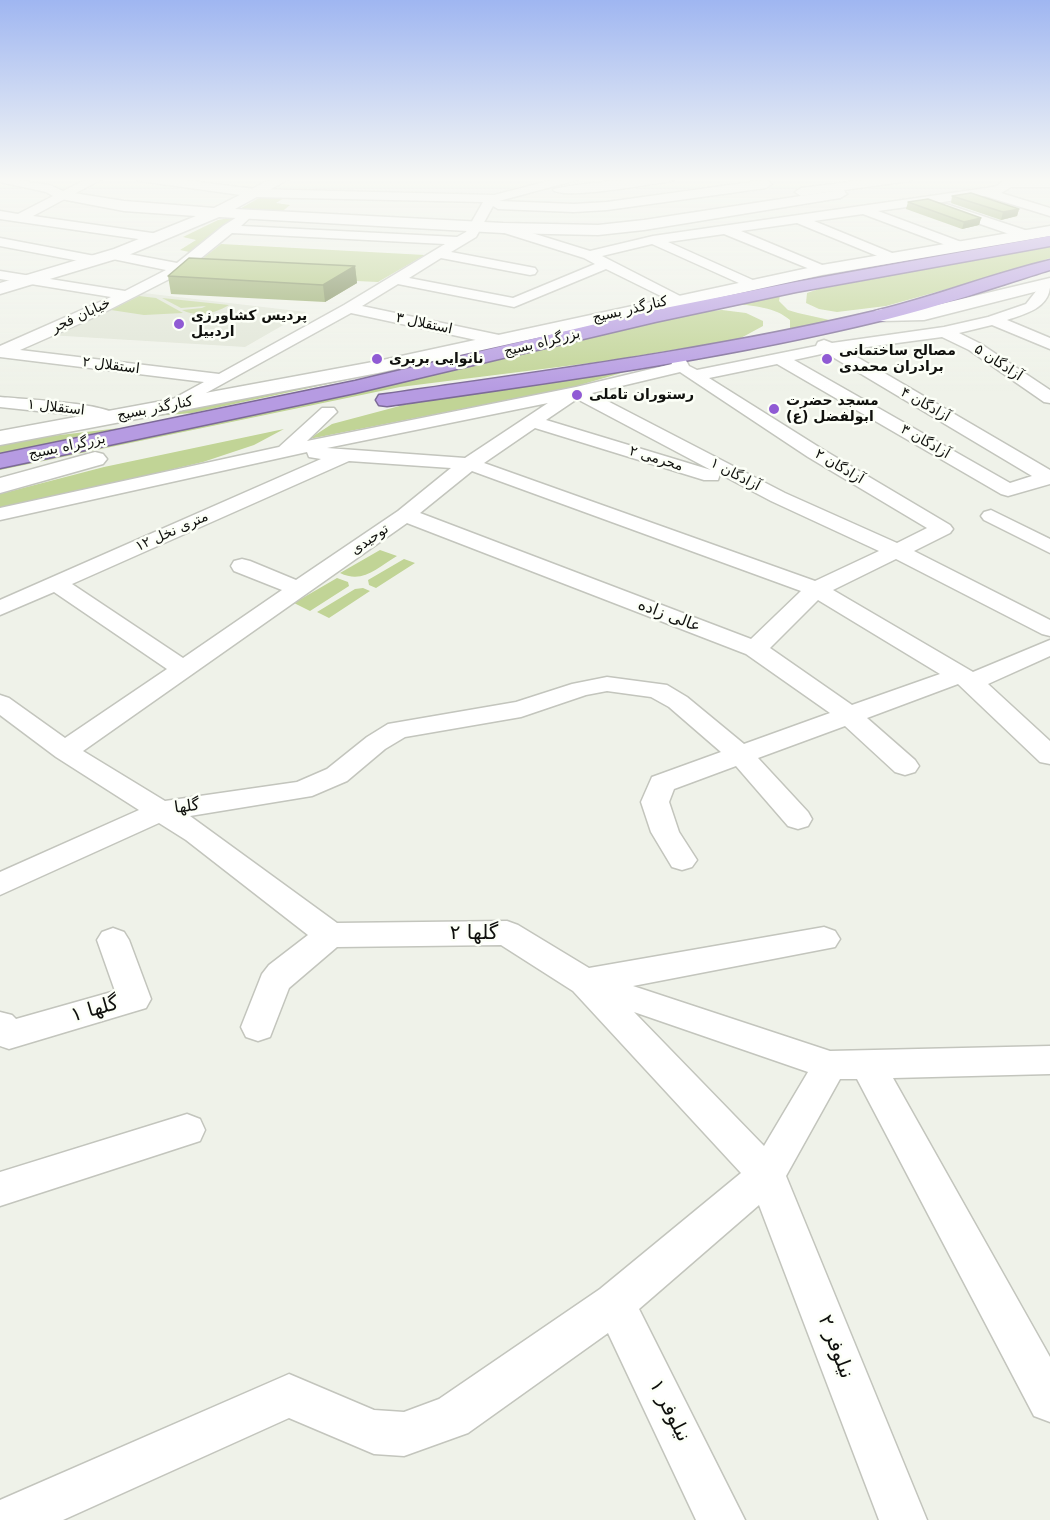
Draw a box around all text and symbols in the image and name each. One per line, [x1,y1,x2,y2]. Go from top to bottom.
street label: کنارگذر بسیج [591,293,669,327]
street label: خیابان فجر [49,295,113,337]
place label: پردیس کشاورزی اردبیل [191,308,307,340]
street label: استقلال ۳ [394,310,454,338]
marker: پردیس کشاورزی اردبیل [172,317,186,331]
street label: بزرگراه بسیج [502,325,582,361]
street label: آزادگان ۵ [971,341,1025,385]
place label: مصالح ساختمانی برادران محمدی [839,343,956,376]
place label: نانوایی بربری [389,351,483,367]
marker: نانوایی بربری [370,352,384,366]
marker: مصالح ساختمانی برادران محمدی [820,352,834,366]
street label: استقلال ۲ [81,354,141,378]
street label: آزادگان ۴ [897,384,953,426]
place label: رستوران تاملی [589,387,694,403]
marker: رستوران تاملی [570,388,584,402]
street label: کنارگذر بسیج [116,393,194,425]
place label: مسجد حضرت ابولفضل (ع) [786,393,879,425]
street label: استقلال ۱ [27,397,85,419]
marker: مسجد حضرت ابولفضل (ع) [767,402,781,416]
street label: آزادگان ۳ [897,421,953,463]
street label: بزرگراه بسیج [27,431,107,463]
street label: محرمی ۲ [627,443,685,475]
street label: آزادگان ۲ [812,446,866,488]
street label: آزادگان ۱ [707,455,763,495]
street label: ۱۲ متری نخل [133,508,211,556]
street label: توحیدی [348,521,392,559]
street label: عالی زاده [635,595,703,637]
street label: گلها [173,796,201,818]
street label: گلها ۲ [450,922,498,946]
street label: گلها ۱ [68,992,122,1028]
street label: نیلوفر ۲ [812,1312,858,1382]
street label: نیلوفر ۱ [643,1376,695,1446]

